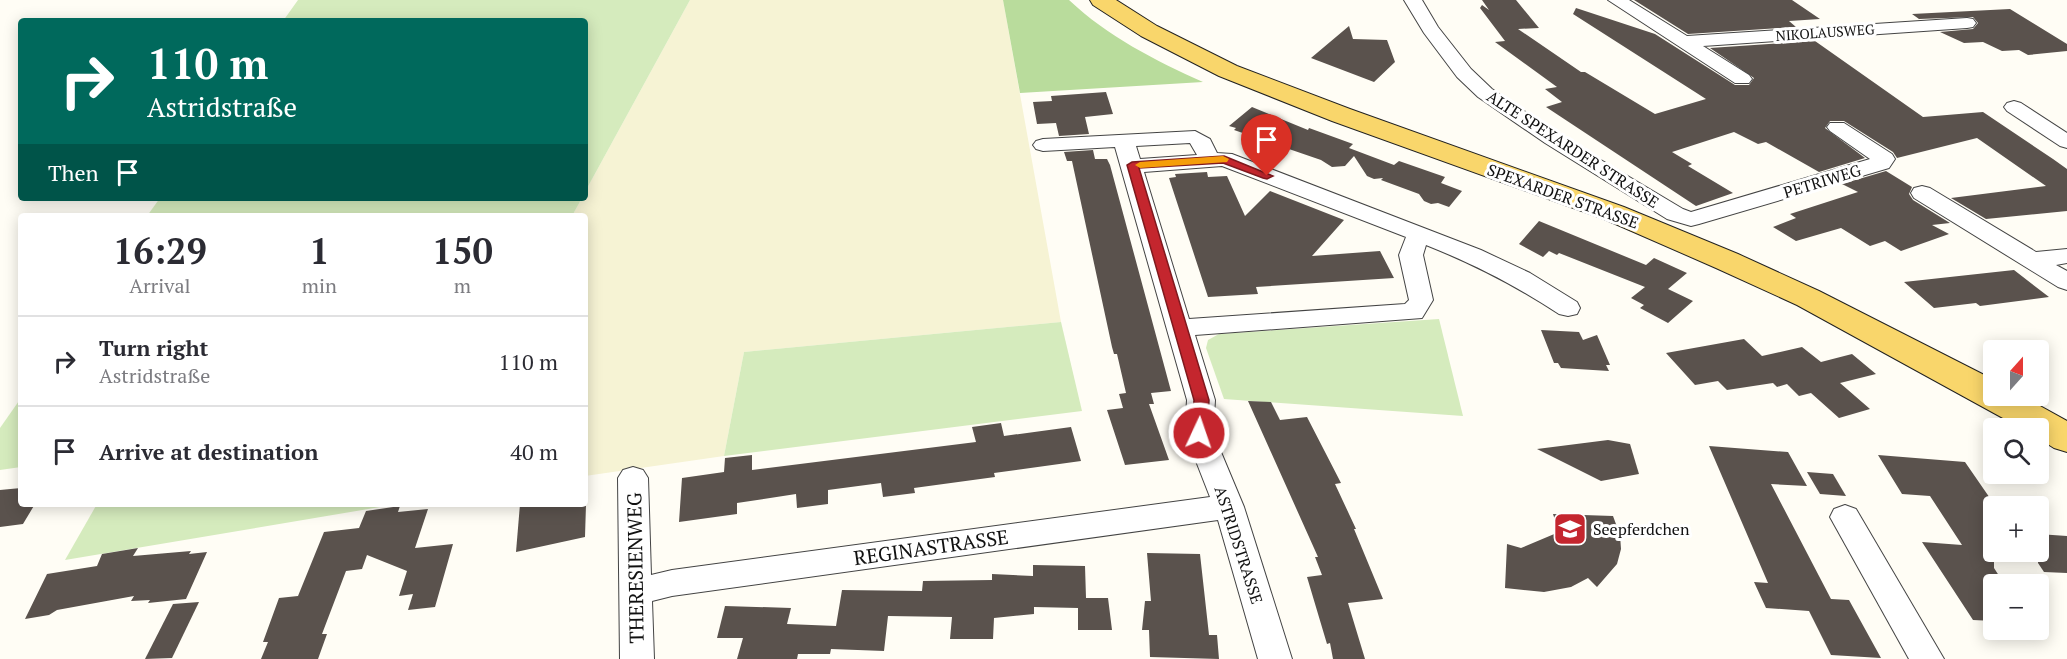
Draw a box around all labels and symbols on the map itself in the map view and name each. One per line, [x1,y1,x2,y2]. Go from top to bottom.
street label: NIKOLAUSWEG [1775,19,1875,45]
street label: ALTE SPEXARDER STRASSE [1484,86,1662,212]
pin [1241,114,1292,176]
street label: PETRIWEG [1781,159,1863,203]
street label: SPEXARDER STRASSE [1485,160,1641,232]
north arrow [1983,340,2049,406]
position arrow [1167,401,1231,465]
street label: ASTRIDSTRASSE [1210,483,1268,607]
street label: THERESIENWEG [620,492,650,644]
school or university icon: Seepferdchen [1552,511,1588,547]
place label: Seepferdchen [1593,518,1690,540]
street label: REGINASTRASSE [852,523,1010,571]

